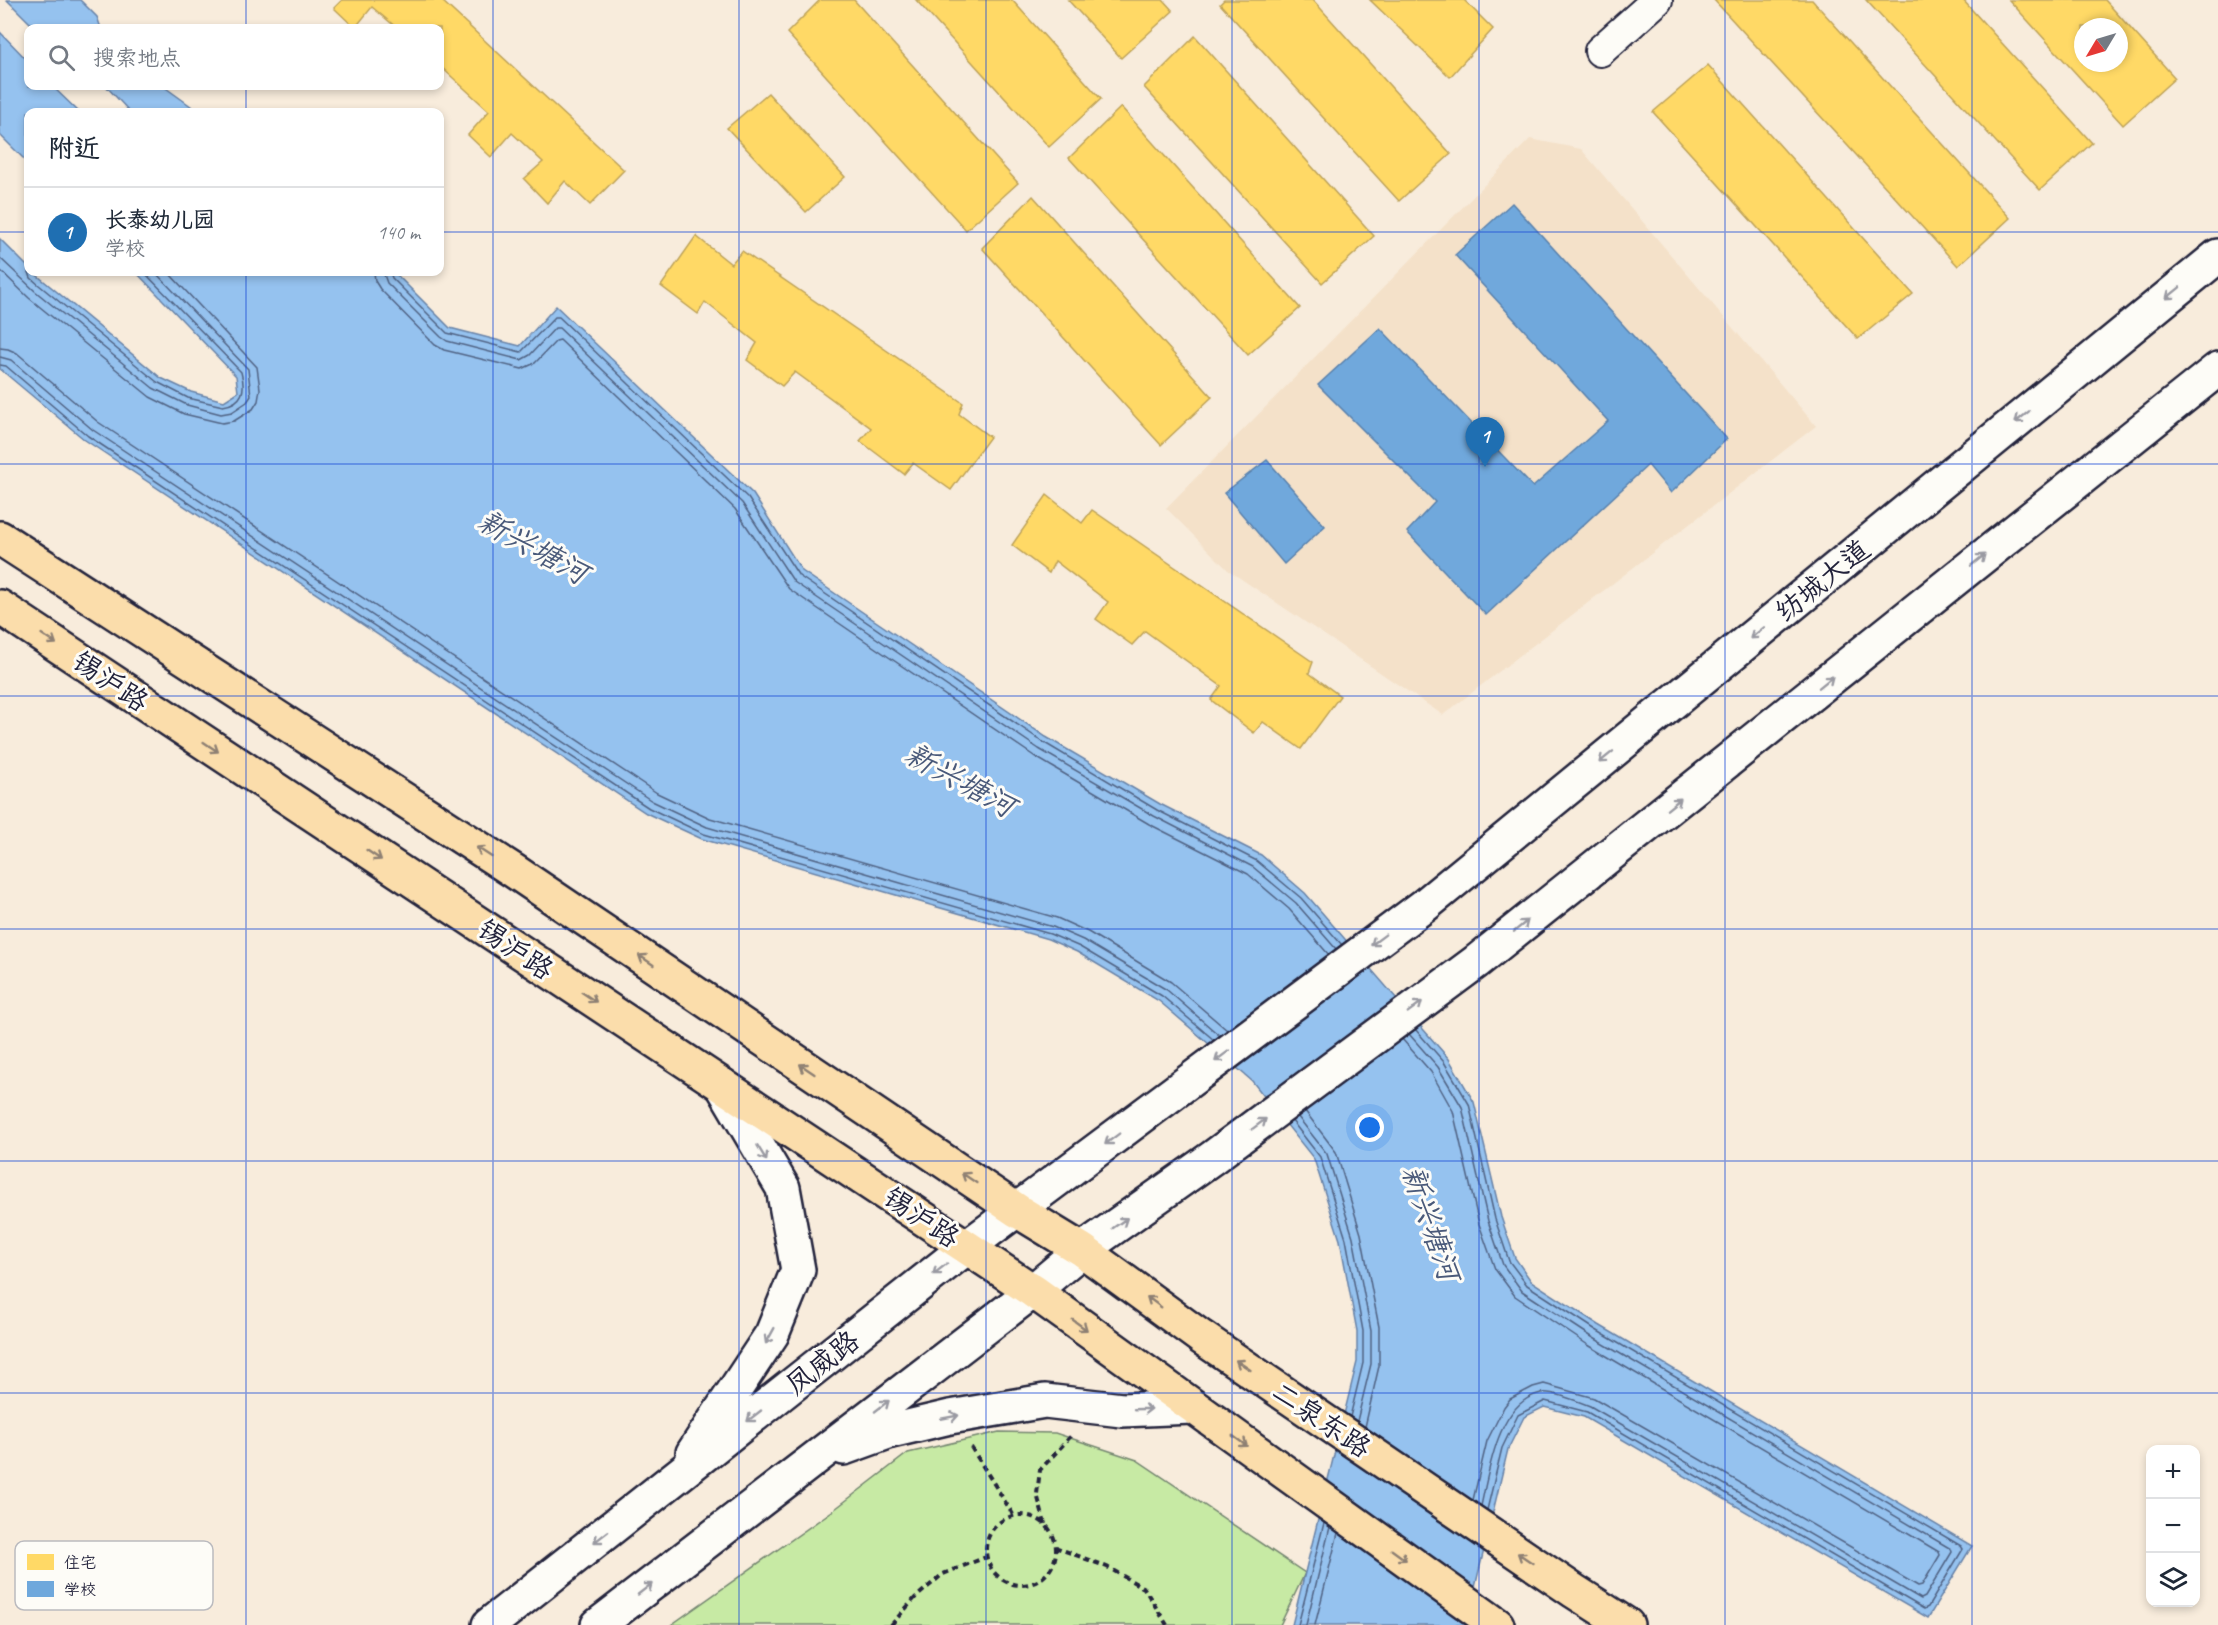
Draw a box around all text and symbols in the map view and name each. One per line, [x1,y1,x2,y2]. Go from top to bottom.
north arrow [2074,18,2128,72]
search box [24,24,444,90]
icon: search [45,41,78,74]
text: 搜索地点 [93,44,181,72]
text: 附近 [48,132,100,165]
text: 长泰幼儿园 [105,206,215,234]
text: 1 [63,220,72,245]
text: 140 m [377,220,420,245]
text: 学校 [105,236,145,261]
one-way arrow [2165,287,2181,300]
one-way arrow [2014,410,2030,423]
pin: 1 [1466,418,1504,467]
water label: 新兴塘河 [471,501,599,595]
street label: 纺城大道 [1768,532,1877,629]
one-way arrow [1970,554,1986,567]
one-way arrow [1749,627,1765,640]
one-way arrow [40,633,57,645]
street label: 锡沪路 [66,643,155,719]
one-way arrow [1818,676,1834,689]
water label: 新兴塘河 [898,734,1026,828]
one-way arrow [203,741,219,753]
one-way arrow [1598,750,1614,763]
one-way arrow [1665,798,1681,811]
one-way arrow [476,846,492,858]
one-way arrow [365,849,382,861]
street label: 锡沪路 [471,911,560,987]
one-way arrow [1513,919,1529,932]
one-way arrow [1371,933,1387,946]
one-way arrow [638,954,654,966]
one-way arrow [580,991,597,1003]
one-way arrow [1407,1001,1423,1013]
one-way arrow [1215,1050,1231,1063]
one-way arrow [800,1063,816,1075]
your location [1355,1113,1384,1142]
one-way arrow [1250,1117,1266,1130]
one-way arrow [1104,1133,1120,1146]
one-way arrow [757,1144,769,1161]
water label: 新兴塘河 [1394,1160,1470,1291]
one-way arrow [961,1172,978,1184]
street label: 锡沪路 [877,1179,966,1255]
one-way arrow [1112,1217,1128,1230]
one-way arrow [932,1263,948,1276]
one-way arrow [1146,1296,1162,1309]
one-way arrow [1072,1319,1088,1331]
street label: 凤威路 [778,1323,866,1402]
one-way arrow [764,1326,775,1344]
one-way arrow [1235,1359,1252,1371]
street label: 二泉东路 [1266,1374,1378,1465]
one-way arrow [874,1400,890,1413]
one-way arrow [1133,1403,1153,1415]
one-way arrow [746,1410,762,1423]
one-way arrow [940,1411,959,1422]
one-way arrow [1231,1435,1247,1447]
map controls [2146,1445,2200,1607]
button: + [2146,1445,2200,1499]
button: − [2146,1499,2200,1553]
one-way arrow [593,1531,609,1544]
legend [15,1541,213,1610]
one-way arrow [1390,1548,1406,1561]
one-way arrow [1518,1552,1534,1564]
text: 住宅 [64,1553,96,1573]
button: layers [2146,1553,2200,1607]
text: 学校 [64,1580,96,1600]
one-way arrow [636,1583,652,1596]

